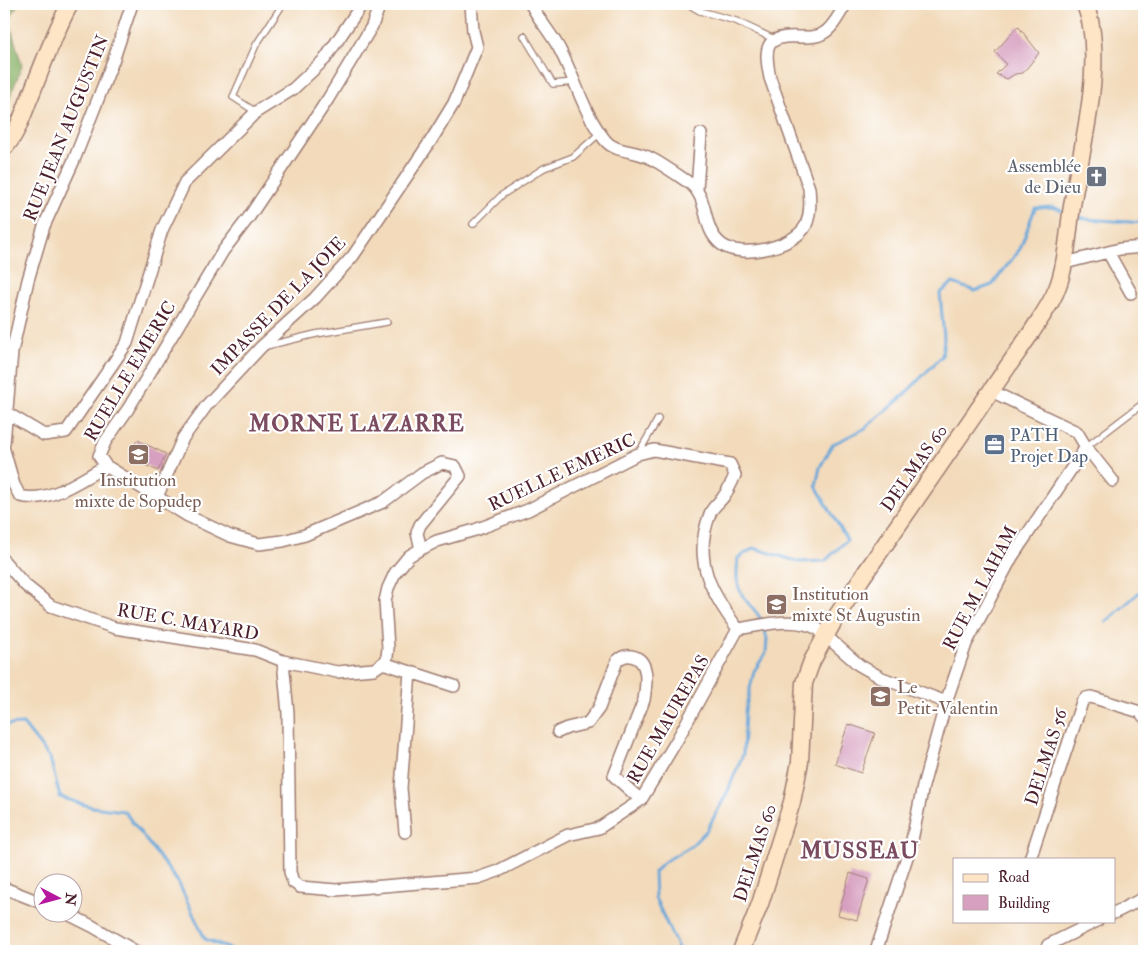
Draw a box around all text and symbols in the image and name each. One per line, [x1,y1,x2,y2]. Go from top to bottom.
street label: RUE JEAN AUGUSTIN [19,32,114,225]
place label: Assemblée de Dieu [1007,155,1081,199]
church icon: Assemblée de Dieu [1085,164,1109,188]
street label: IMPASSE DE LA JOIE [206,232,351,381]
street label: RUELLE EMERIC [79,297,181,446]
district label: MORNE LAZARRE [248,410,465,438]
street label: DELMAS 60 [876,420,953,516]
place label: PATH Projet Dap [1010,424,1088,468]
street label: RUELLE EMERIC [485,428,640,517]
office icon: PATH Projet Dap [982,433,1006,457]
school or university icon: Institution mixte de Sopudep [126,443,150,467]
place label: Institution mixte de Sopudep [75,469,201,513]
street label: RUE M. LAHAM [938,522,1023,654]
place label: Institution mixte St Augustin [792,583,921,627]
school or university icon: Institution mixte St Augustin [764,592,788,616]
street label: RUE C. MAYARD [115,599,261,646]
street label: RUE MAUREPAS [622,651,715,788]
place label: Le Petit-Valentin [897,676,998,720]
school or university icon: Le Petit-Valentin [869,685,893,709]
street label: DELMAS 56 [1020,705,1073,808]
street label: DELMAS 60 [729,801,782,905]
district label: MUSSEAU [800,837,919,865]
legend [953,858,1116,922]
text: Road [998,868,1030,887]
north arrow [32,872,82,922]
text: N [61,891,80,907]
text: Building [998,894,1050,913]

